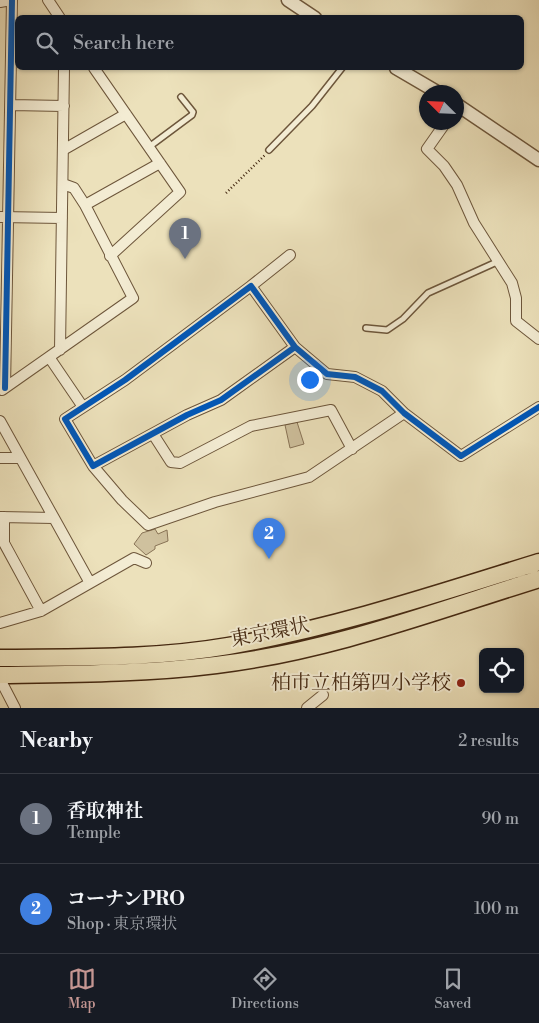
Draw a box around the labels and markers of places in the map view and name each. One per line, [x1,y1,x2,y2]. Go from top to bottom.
pin: 1 [169,218,201,259]
pin: 2 [253,518,285,559]
place label: 柏市立柏第四小学校 [271,671,451,696]
marker: 柏市立柏第四小学校 [455,677,467,689]

